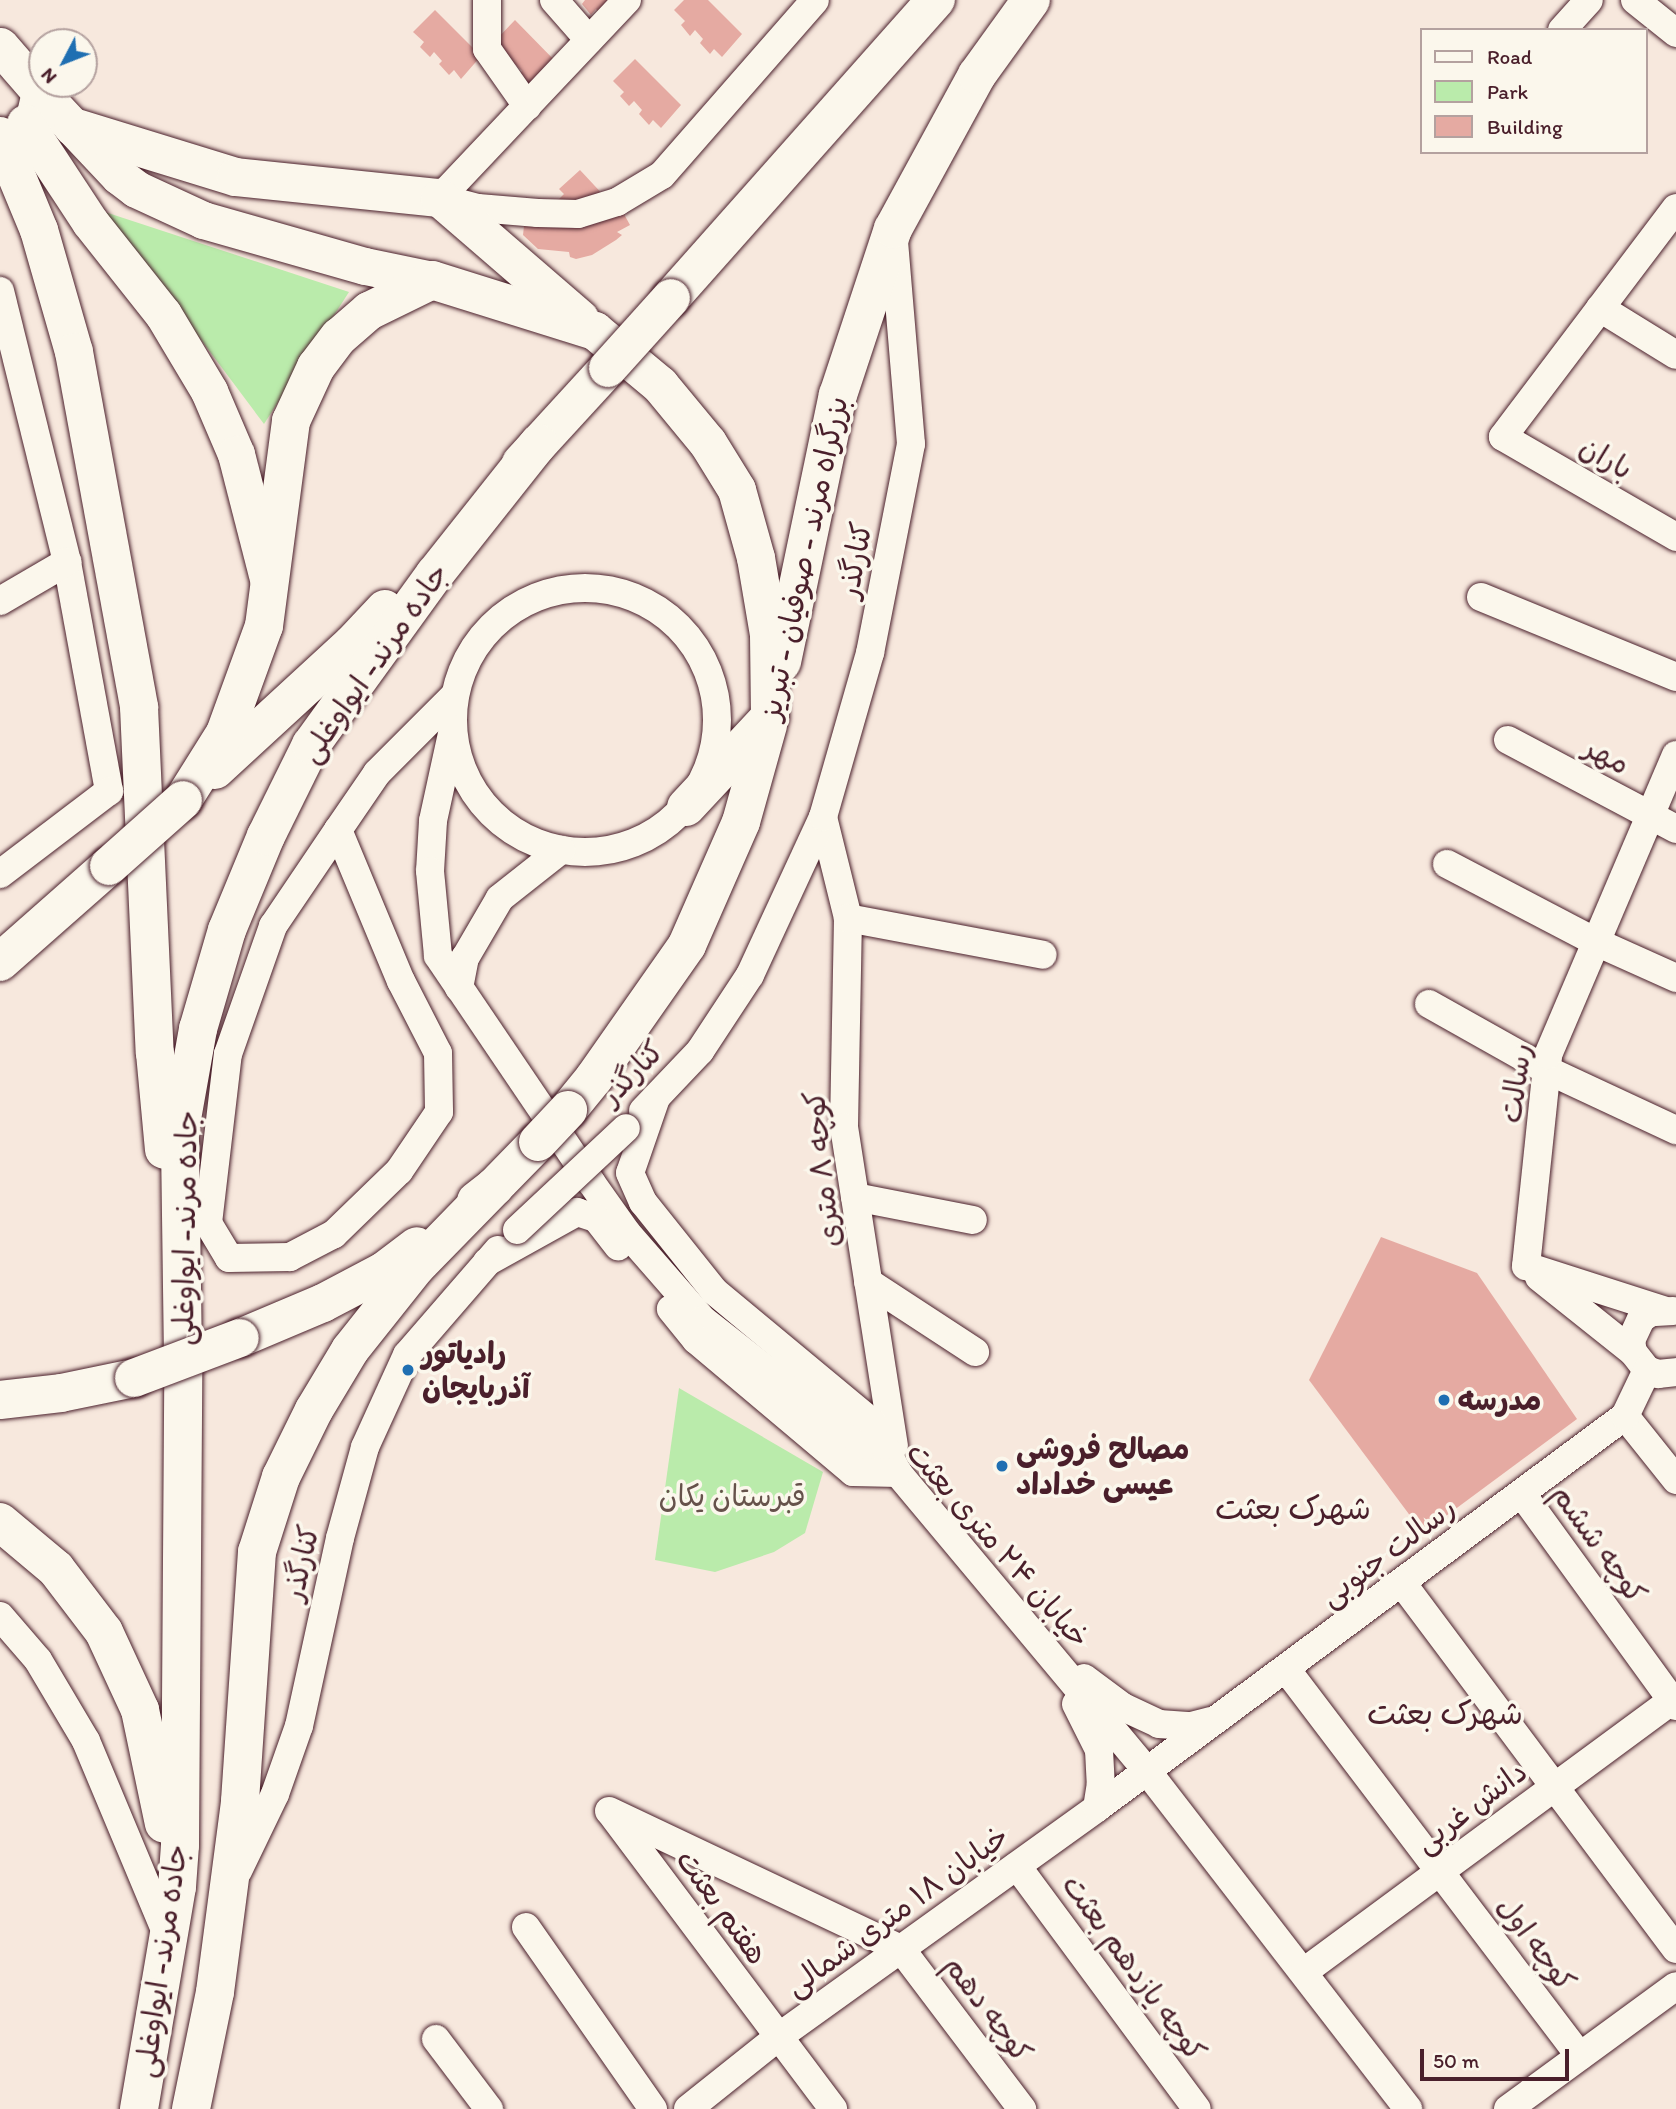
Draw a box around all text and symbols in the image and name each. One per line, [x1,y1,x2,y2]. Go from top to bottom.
north arrow [28,28,98,98]
legend [1420,28,1648,154]
text: Road [1487,44,1532,69]
text: N [36,64,61,89]
text: Park [1487,79,1528,104]
text: Building [1487,114,1563,139]
street label: بزرگراه مرند - صوفیان - تبریز [752,393,856,723]
street label: باران [1573,429,1639,487]
street label: کنارگذر [830,519,880,601]
street label: جاده مرند- ایواوغلی [292,556,456,770]
street label: مهر [1578,729,1636,783]
street label: کنارگذر [592,1033,672,1113]
street label: رسالت [1493,1041,1539,1125]
street label: کوچه ۸ متری [796,1089,848,1249]
street label: جاده مرند- ایواوغلی [165,1110,205,1346]
place label: رادیاتور آذربایجان [422,1335,530,1406]
marker: رادیاتور آذربایجان [400,1362,416,1378]
place label: مدرسه [1458,1382,1541,1418]
marker: مدرسه [1436,1392,1452,1408]
place label: مصالح فروشی عیسی خداداد [1016,1431,1189,1502]
street label: خیابان ۲۴ متری بعثت [899,1435,1097,1655]
marker: مصالح فروشی عیسی خداداد [994,1458,1010,1474]
street label: کوچه ششم [1544,1477,1654,1611]
park label: قبرستان یکان [658,1478,806,1514]
district label: شهرک بعثت [1215,1489,1371,1527]
street label: رسالت جنوبی [1313,1489,1463,1615]
street label: کنارگذر [275,1522,327,1604]
district label: شهرک بعثت [1367,1694,1523,1732]
street label: دانش غربی [1408,1753,1534,1861]
street label: خیابان ۱۸ متری شمالی [778,1818,1016,2004]
street label: جاده مرند- ایواوغلی [127,1842,195,2080]
street label: هفتم بعثت [668,1843,776,1971]
street label: کوچه یازدهم بعثت [1054,1868,1214,2068]
street label: کوچه اول [1489,1890,1583,1998]
street label: کوچه دهم [936,1948,1040,2070]
scale bar [1424,2036,1573,2080]
text: 50 m [1433,2048,1479,2073]

